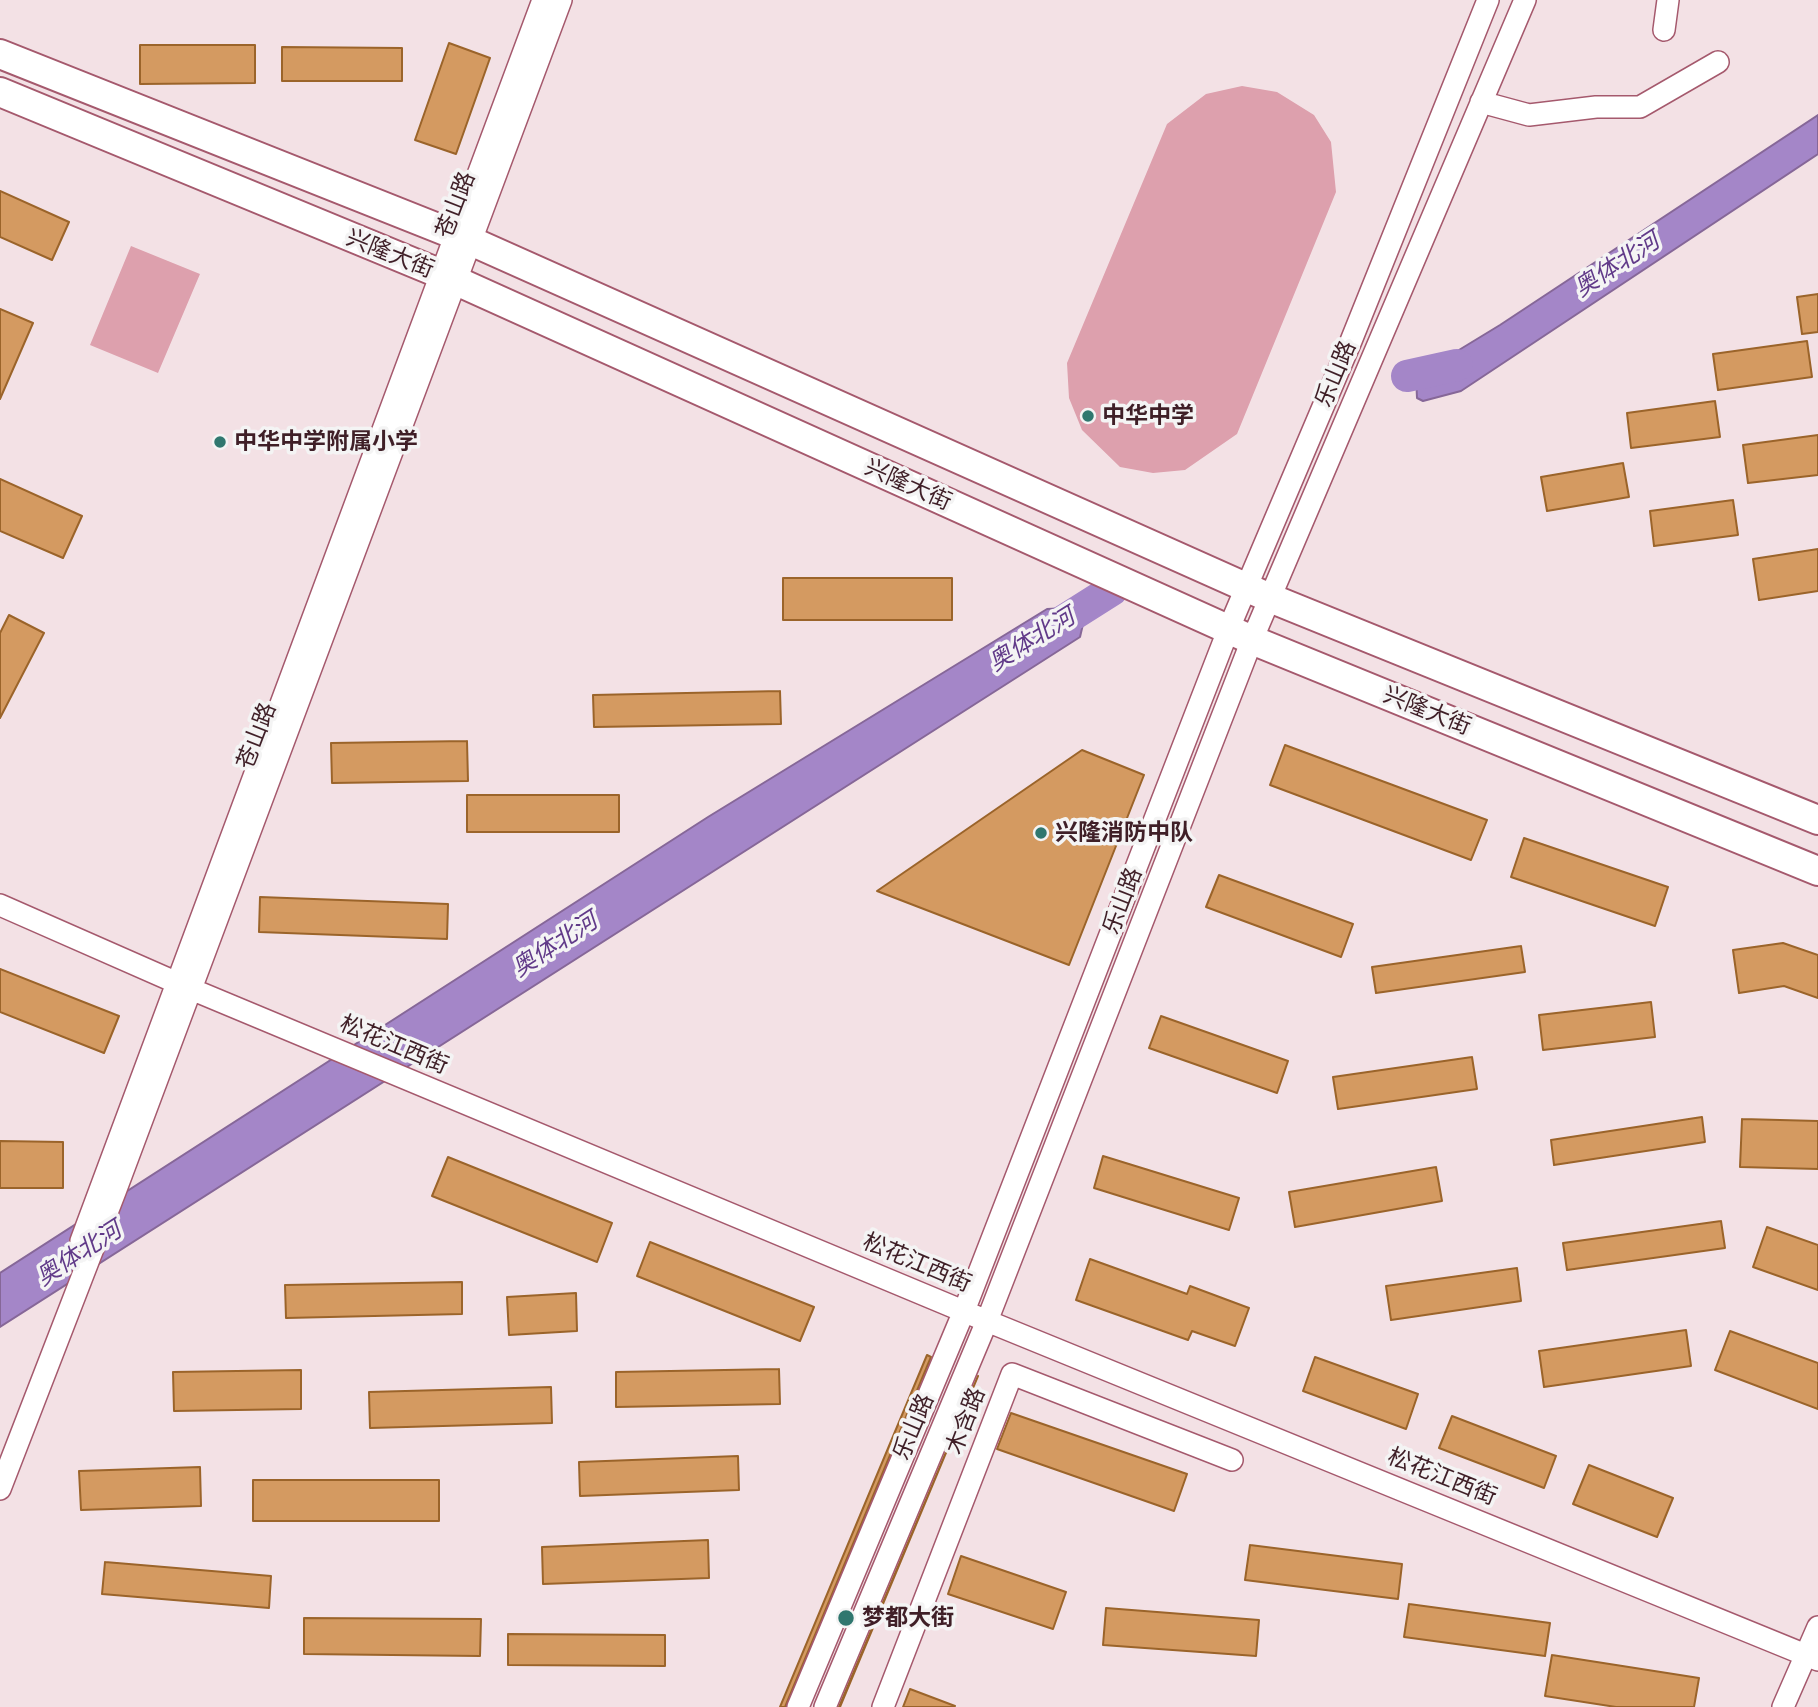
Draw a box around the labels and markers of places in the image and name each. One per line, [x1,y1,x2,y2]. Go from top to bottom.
place label: 中华中学 [1102,402,1194,430]
marker: 中华中学 [1080,408,1096,424]
place label: 中华中学附属小学 [234,428,418,456]
marker: 中华中学附属小学 [212,434,228,450]
place label: 兴隆消防中队 [1055,819,1193,847]
marker: 兴隆消防中队 [1033,825,1049,841]
place label: 梦都大街 [862,1604,954,1632]
marker: 梦都大街 [836,1608,856,1628]

